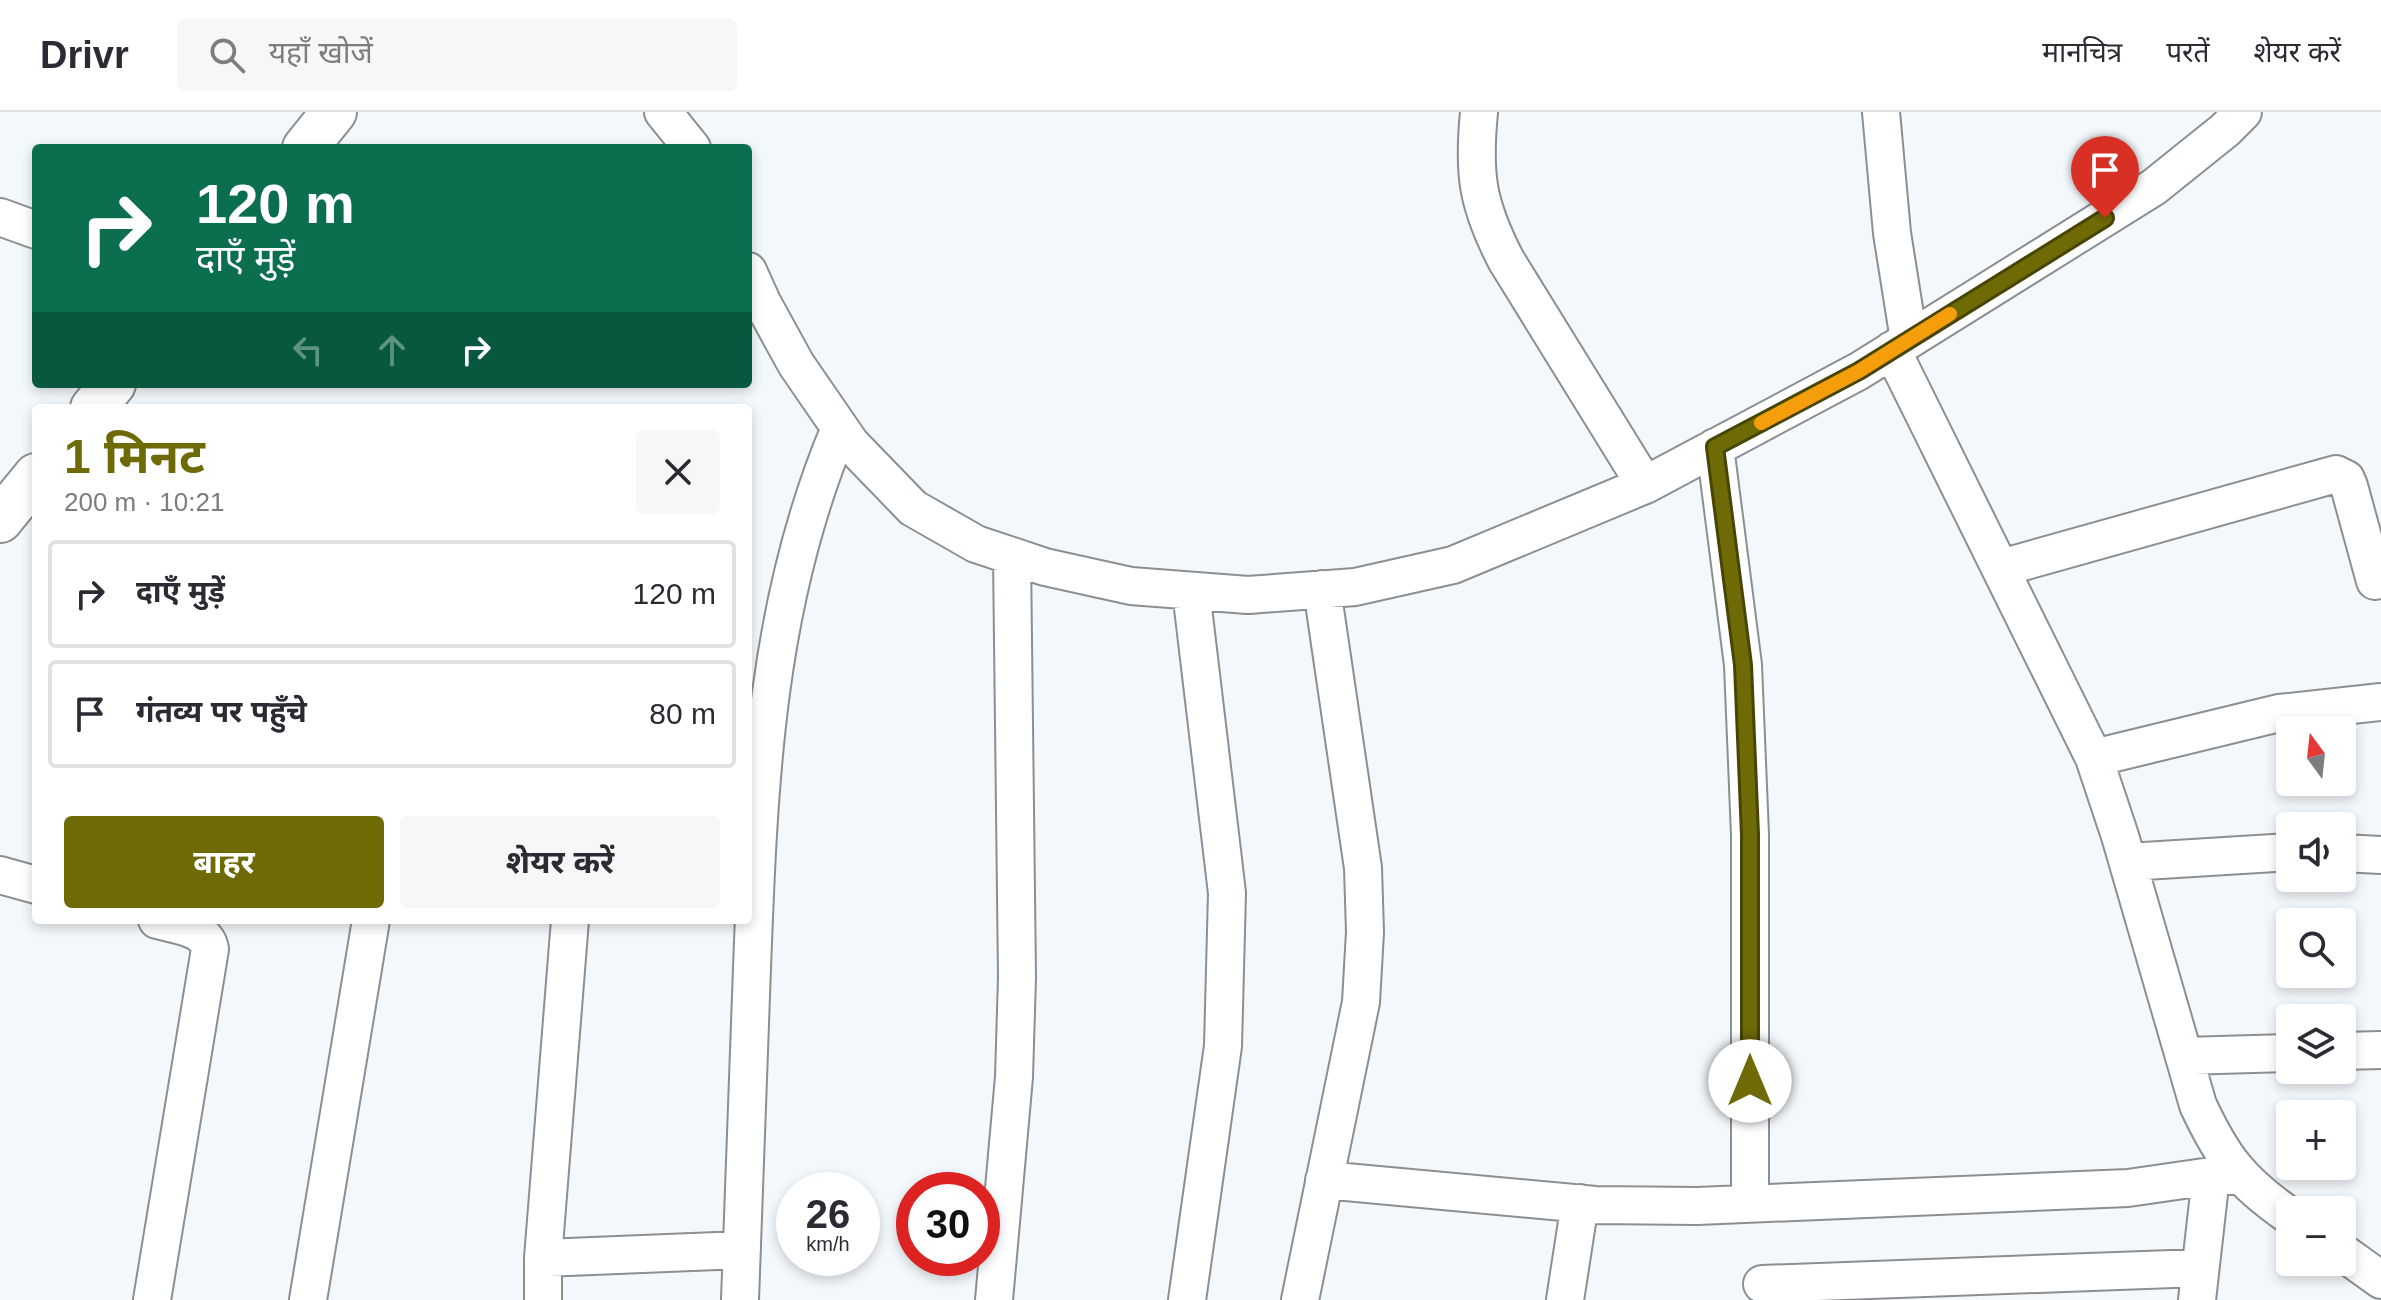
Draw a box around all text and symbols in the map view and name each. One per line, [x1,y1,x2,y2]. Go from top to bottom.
search box [177,19,737,91]
icon: search [205,33,249,77]
text: Drivr [40,34,129,76]
text: यहाँ खोजें [269,36,373,69]
text: मानचित्र [2042,37,2122,68]
text: परतें [2166,37,2210,68]
text: शेयर करें [2254,37,2341,68]
pin [2071,136,2139,218]
icon: arrive [2083,148,2127,192]
text: 120 m [196,172,355,235]
icon: right [64,176,168,280]
text: दाएँ मुड़ें [196,238,295,279]
icon: left [286,328,330,372]
icon: ahead [370,328,414,372]
icon: right [454,328,498,372]
text: 1 मिनट [64,430,205,483]
button: close [636,430,720,514]
text: 200 m · 10:21 [64,487,224,517]
icon: right [68,572,112,616]
text: दाएँ मुड़ें [136,575,225,608]
text: 120 m [633,577,716,610]
icon: arrive [68,692,112,736]
text: गंतव्य पर पहुँचे [136,695,307,728]
text: 80 m [649,697,716,730]
north arrow [2276,716,2356,796]
map controls [2276,716,2356,1276]
button: sound [2276,812,2356,892]
button: बाहर [64,816,384,908]
button: शेयर करें [400,816,720,908]
button: search [2276,908,2356,988]
button: layers [2276,1004,2356,1084]
position arrow [1708,1039,1792,1123]
button: + [2276,1100,2356,1180]
speed limit sign: 30 [896,1172,1000,1276]
text: 26 [806,1192,850,1236]
button: − [2276,1196,2356,1276]
text: km/h [806,1233,850,1255]

